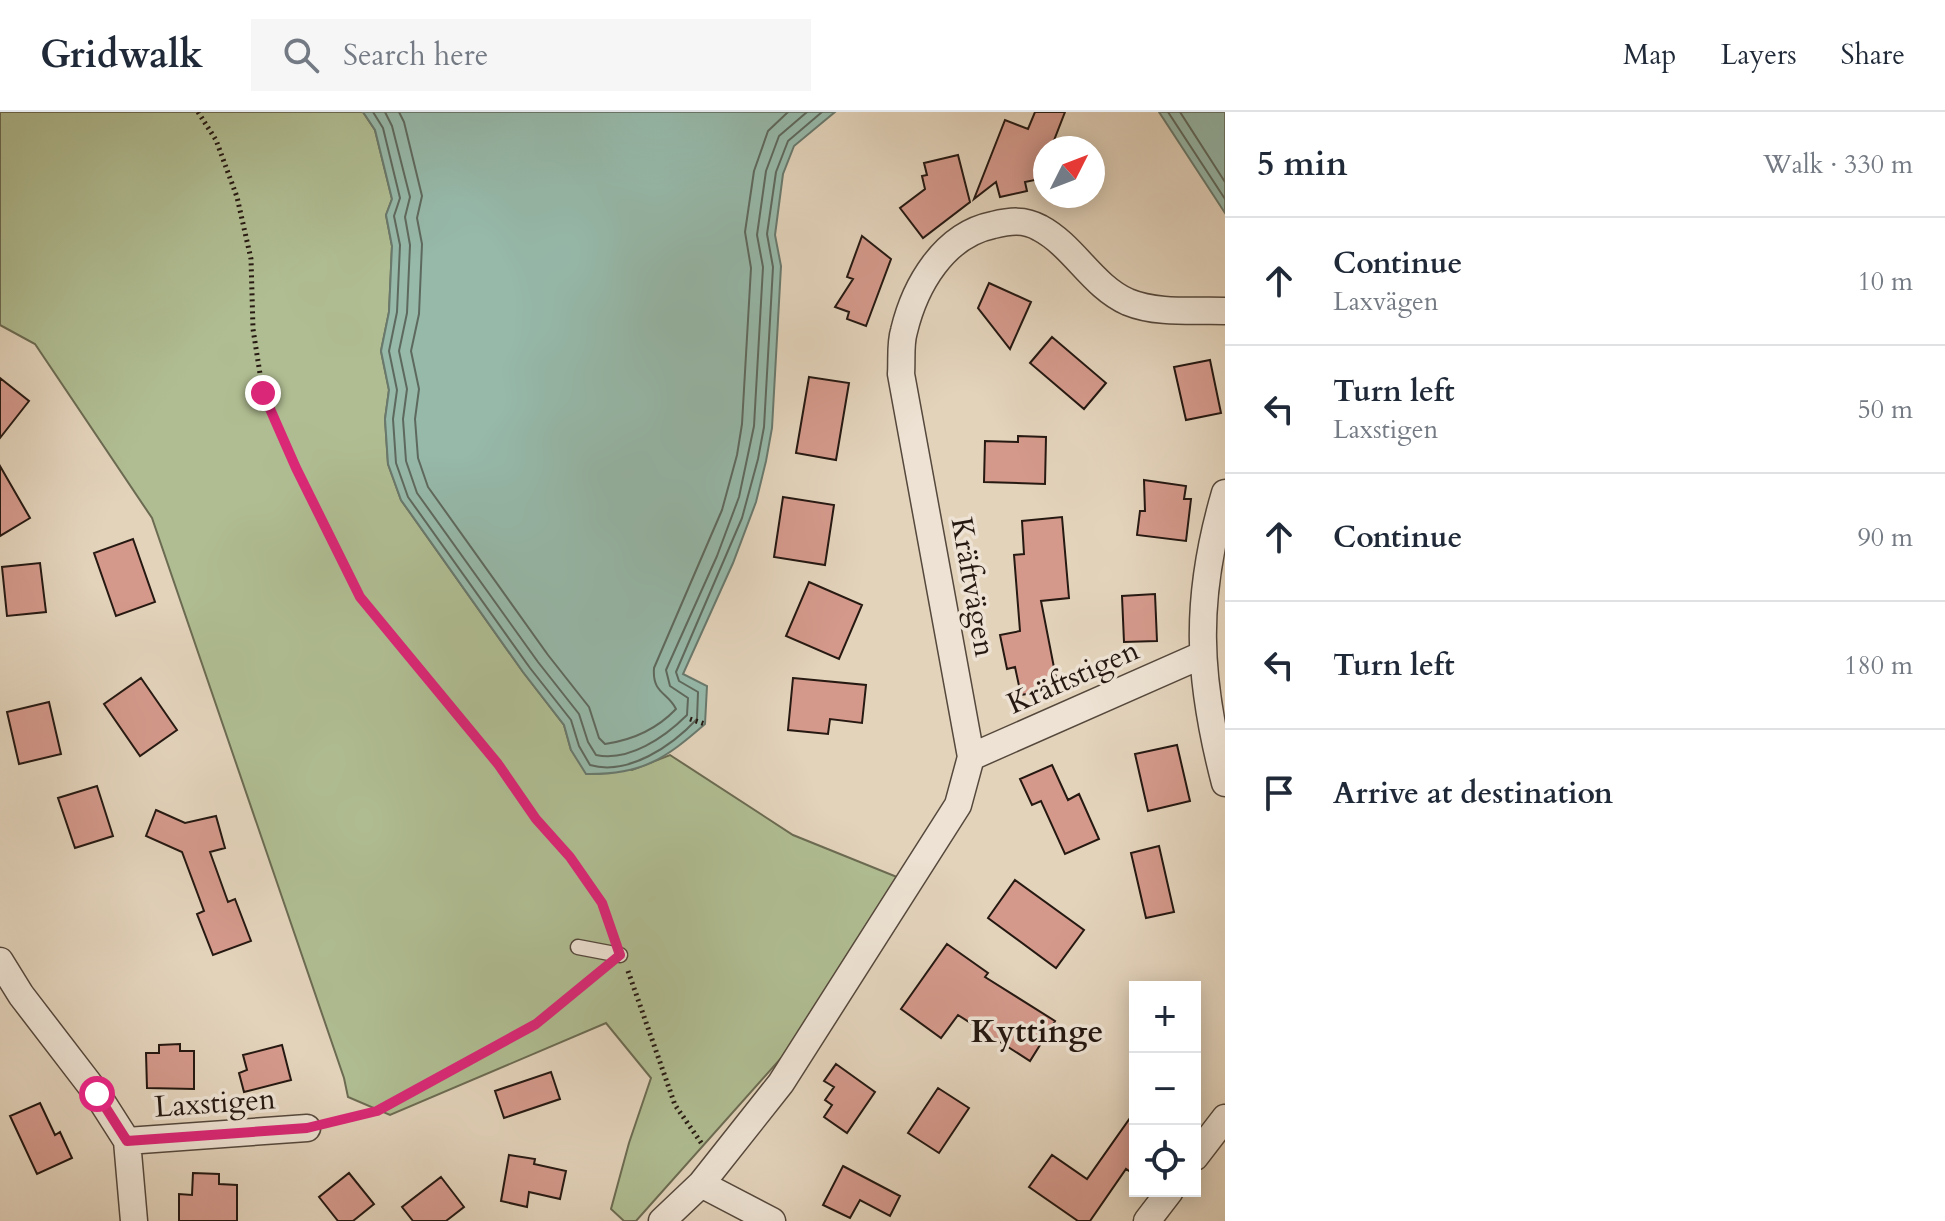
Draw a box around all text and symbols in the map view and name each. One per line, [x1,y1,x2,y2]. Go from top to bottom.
search box [251,19,811,91]
text: Gridwalk [40,29,203,81]
icon: search [279,33,323,77]
text: Search here [343,35,488,76]
text: Map [1623,36,1676,74]
text: Layers [1720,36,1797,74]
text: Share [1841,36,1905,74]
north arrow [1033,136,1105,208]
text: 5 min [1257,141,1348,187]
text: Walk · 330 m [1763,147,1913,182]
text: Continue [1333,243,1462,284]
icon: ahead [1257,259,1301,303]
text: 10 m [1857,264,1913,299]
text: Laxvägen [1333,284,1439,319]
text: Turn left [1333,371,1455,412]
route end [245,375,281,411]
icon: left [1257,387,1301,431]
text: 50 m [1857,392,1913,427]
text: Laxstigen [1333,412,1438,447]
street label: Kräftvägen [941,514,1005,660]
icon: ahead [1257,515,1301,559]
text: Continue [1333,517,1462,558]
text: 90 m [1857,520,1913,555]
street label: Kräftstigen [1000,630,1146,724]
icon: left [1257,643,1301,687]
text: Turn left [1333,645,1455,686]
text: 180 m [1844,648,1913,683]
icon: arrive [1257,771,1301,815]
text: Arrive at destination [1333,773,1613,814]
map controls [1129,981,1201,1197]
button: + [1129,981,1201,1053]
district label: Kyttinge [971,1010,1103,1054]
button: − [1129,1053,1201,1125]
route start [79,1076,115,1112]
street label: Laxstigen [153,1078,277,1128]
button: locate [1129,1125,1201,1197]

